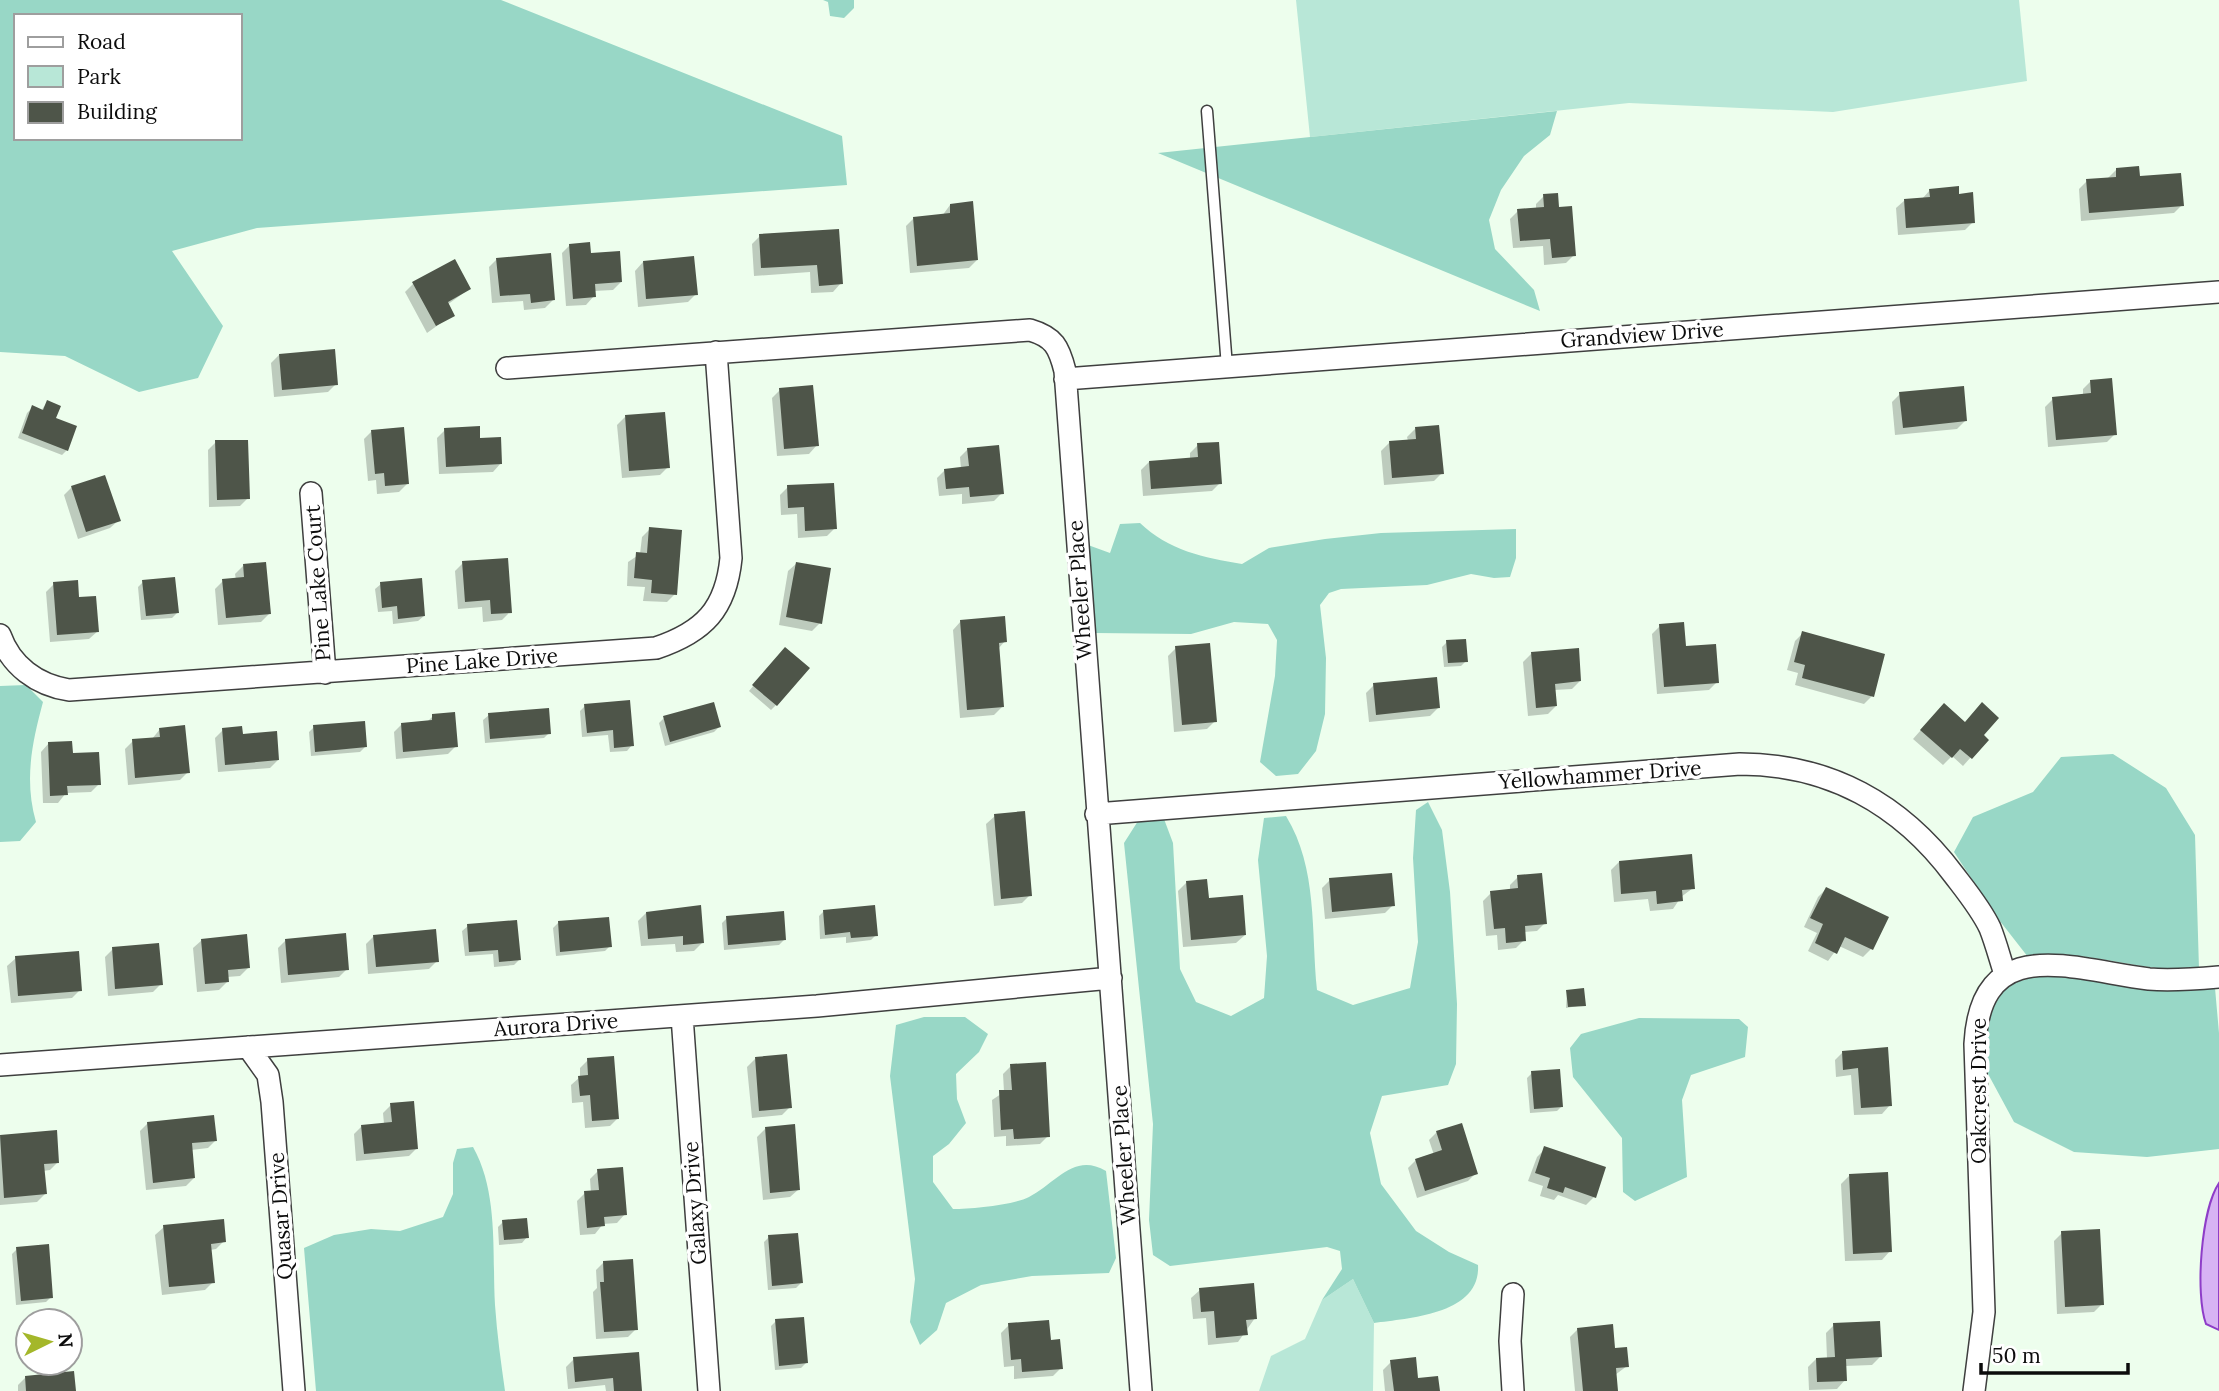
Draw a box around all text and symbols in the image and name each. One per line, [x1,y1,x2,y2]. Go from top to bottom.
legend [14,14,242,140]
text: Road [77,28,126,55]
text: Park [77,63,121,90]
text: Building [77,98,157,125]
street label: Grandview Drive [1559,315,1725,354]
street label: Pine Lake Court [299,503,336,662]
street label: Wheeler Place [1061,519,1098,661]
street label: Pine Lake Drive [405,642,559,679]
street label: Yellowhammer Drive [1497,754,1702,795]
street label: Aurora Drive [492,1007,619,1042]
street label: Oakcrest Drive [1965,1018,1992,1164]
street label: Wheeler Place [1105,1084,1142,1226]
street label: Galaxy Drive [677,1140,712,1266]
street label: Quasar Drive [263,1151,298,1281]
north arrow [14,1307,84,1377]
text: N [53,1332,79,1349]
scale bar [1981,1332,2128,1376]
text: 50 m [1992,1342,2041,1369]

